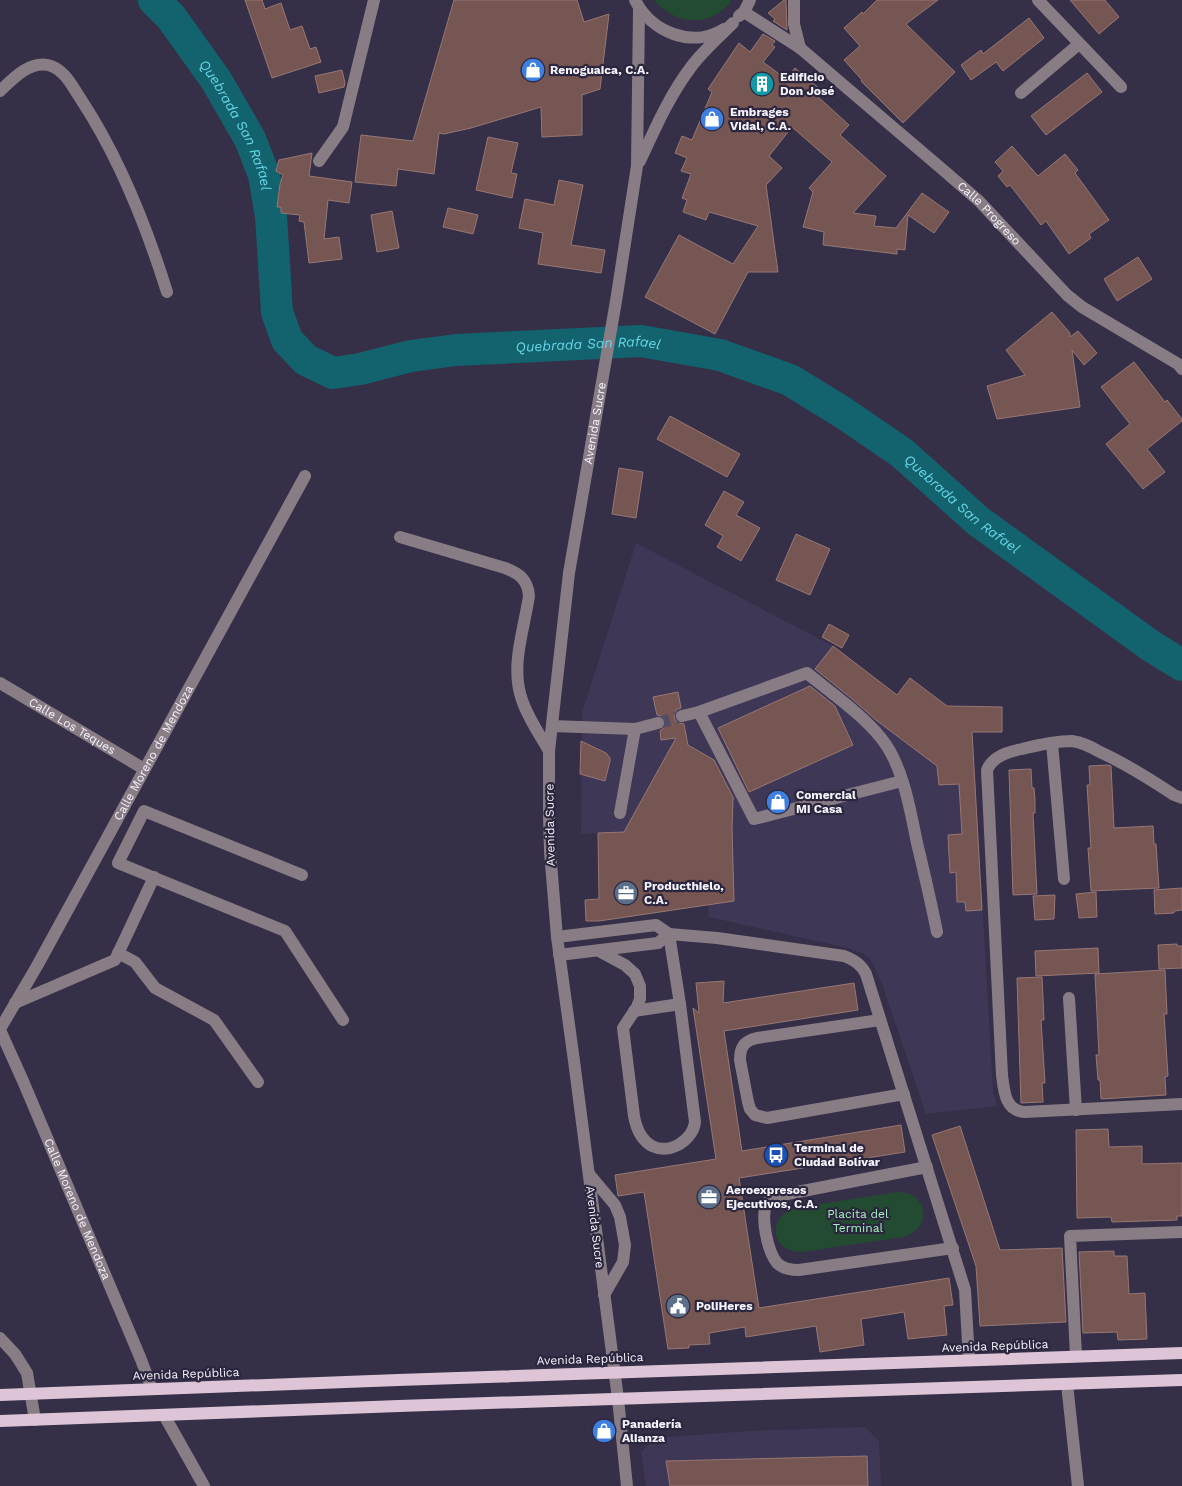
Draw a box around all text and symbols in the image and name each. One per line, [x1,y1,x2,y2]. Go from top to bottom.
water label: Quebrada San Rafael [196,56,275,192]
shop icon: Renoguaica, C.A. [520,57,546,83]
place label: Renoguaica, C.A. [550,63,649,77]
place label: Edificio Don José [780,70,834,98]
building icon: Edificio Don José [749,71,775,97]
place label: Embrages Vidal, C.A. [730,105,791,133]
shop icon: Embrages Vidal, C.A. [699,106,725,132]
street label: Calle Progreso [955,179,1024,248]
water label: Quebrada San Rafael [515,333,662,355]
street label: Avenida Sucre [581,381,609,465]
water label: Quebrada San Rafael [901,451,1023,557]
street label: Calle Moreno de Mendoza [111,683,196,823]
street label: Calle Los Teques [26,695,118,757]
street label: Avenida Sucre [542,783,558,867]
place label: Comercial Mi Casa [796,788,856,816]
shop icon: Comercial Mi Casa [765,789,791,815]
place label: Producthielo, C.A. [644,879,724,907]
office icon: Producthielo, C.A. [613,880,639,906]
street label: Calle Moreno de Mendoza [41,1136,113,1282]
place label: Terminal de Ciudad Bolívar [794,1141,881,1169]
bus stop icon: Terminal de Ciudad Bolívar [763,1142,789,1168]
place label: Aeroexpresos Ejecutivos, C.A. [726,1183,818,1211]
office icon: Aeroexpresos Ejecutivos, C.A. [696,1184,722,1210]
street label: Avenida Sucre [583,1185,607,1269]
park label: Placita del Terminal [827,1207,889,1235]
public building icon: PoliHeres [665,1293,691,1319]
place label: PoliHeres [696,1299,753,1313]
street label: Avenida República [941,1337,1049,1355]
street label: Avenida República [536,1350,644,1368]
street label: Avenida República [132,1365,240,1383]
place label: Panadería Alianza [622,1417,681,1445]
shop icon: Panadería Alianza [591,1418,617,1444]

